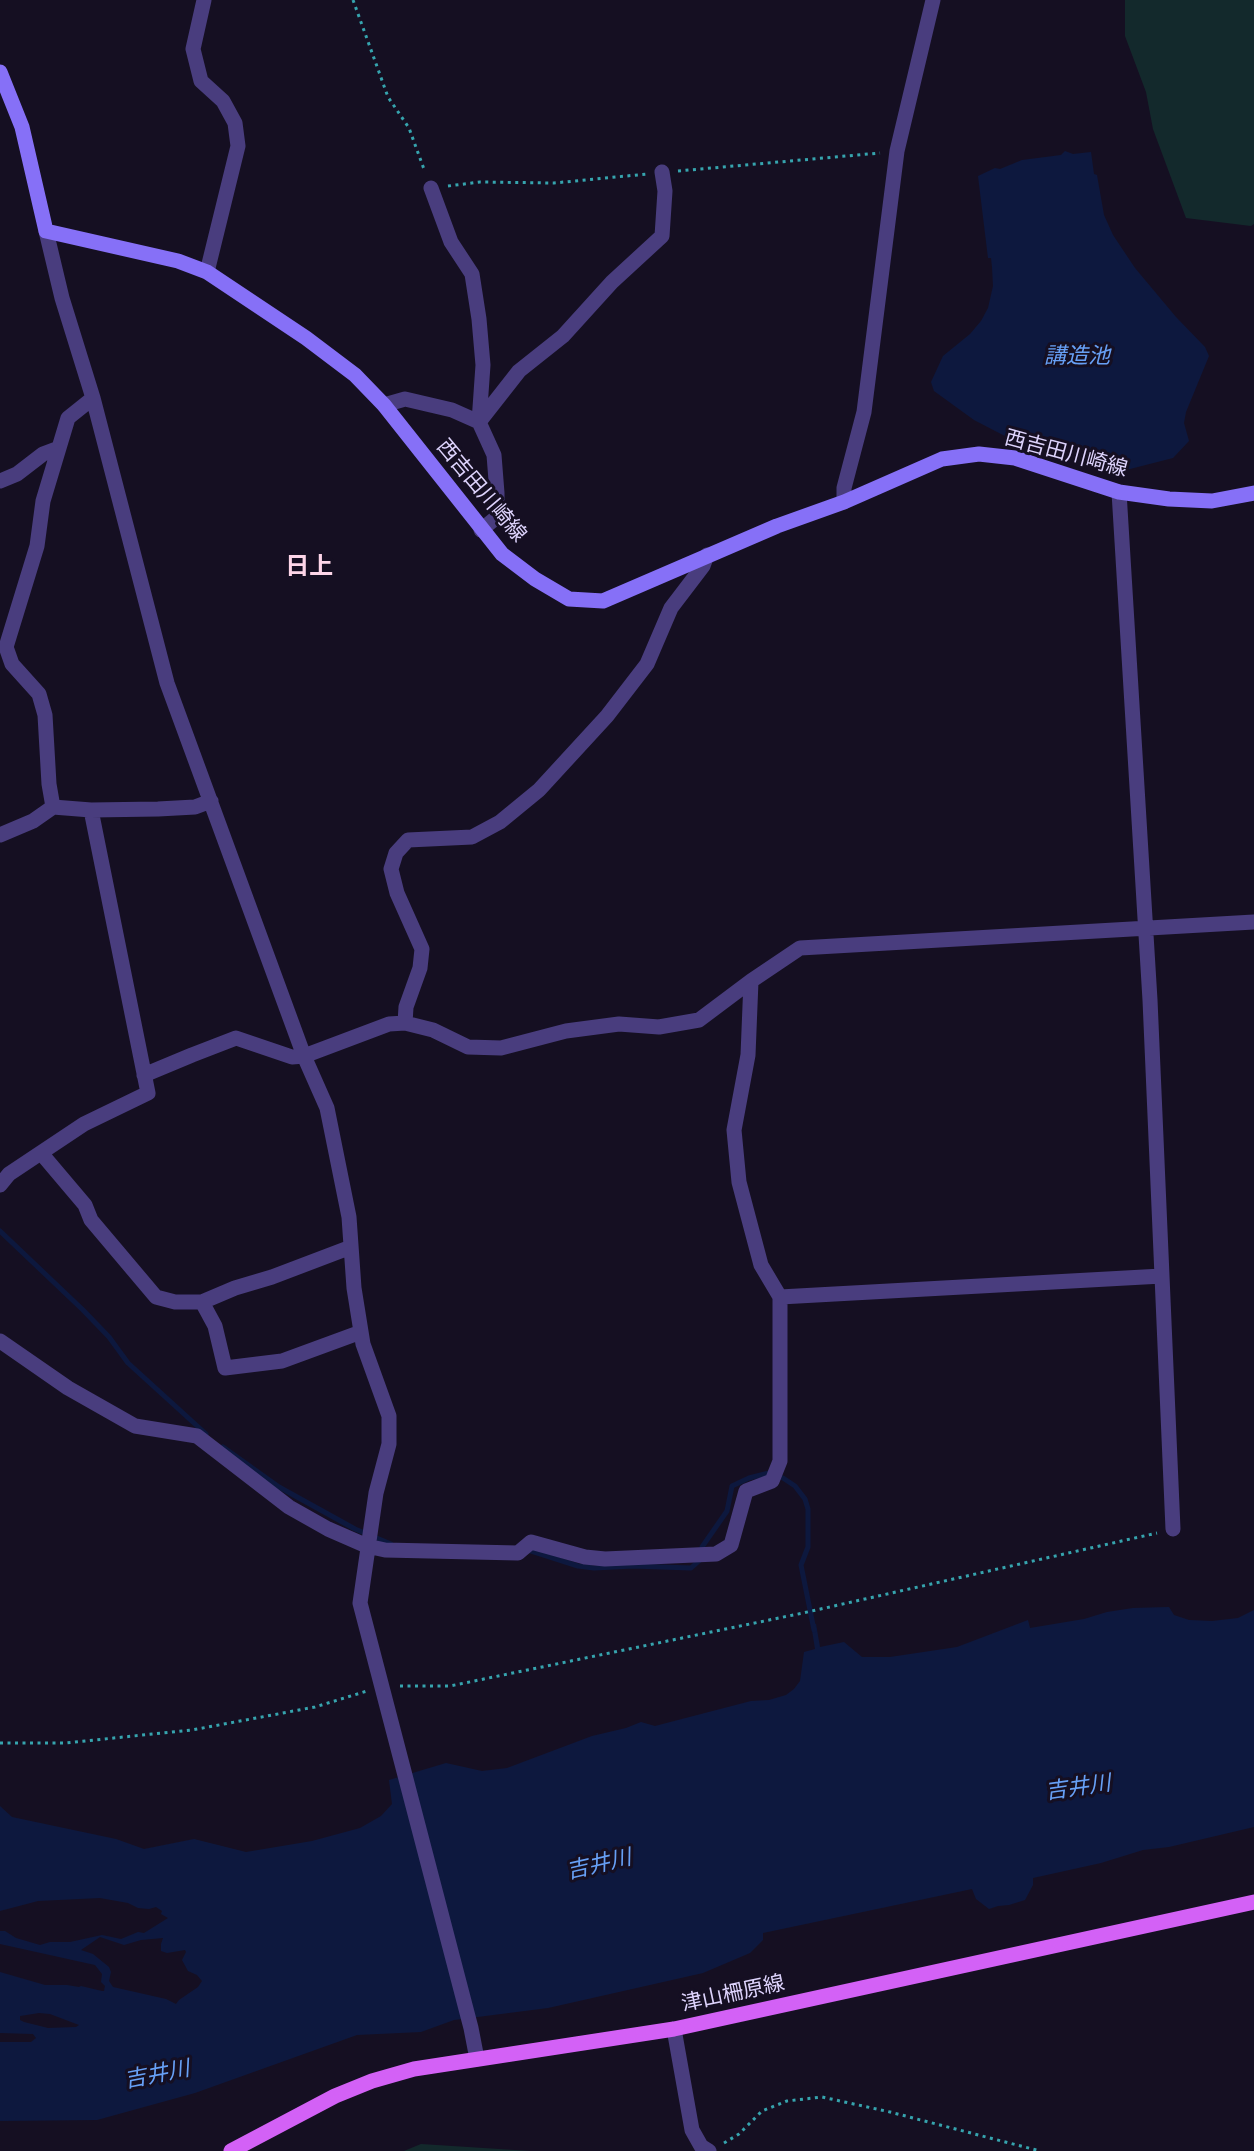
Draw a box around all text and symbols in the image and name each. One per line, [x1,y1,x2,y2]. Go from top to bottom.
water label: 講造池 [1044,344,1110,370]
street label: 西吉田川崎線 [1002,426,1130,482]
street label: 西吉田川崎線 [431,435,531,547]
district label: 日上 [285,553,333,581]
water label: 吉井川 [1043,1770,1113,1806]
water label: 吉井川 [564,1845,634,1885]
street label: 津山柵原線 [679,1971,787,2017]
water label: 吉井川 [122,2056,192,2094]

